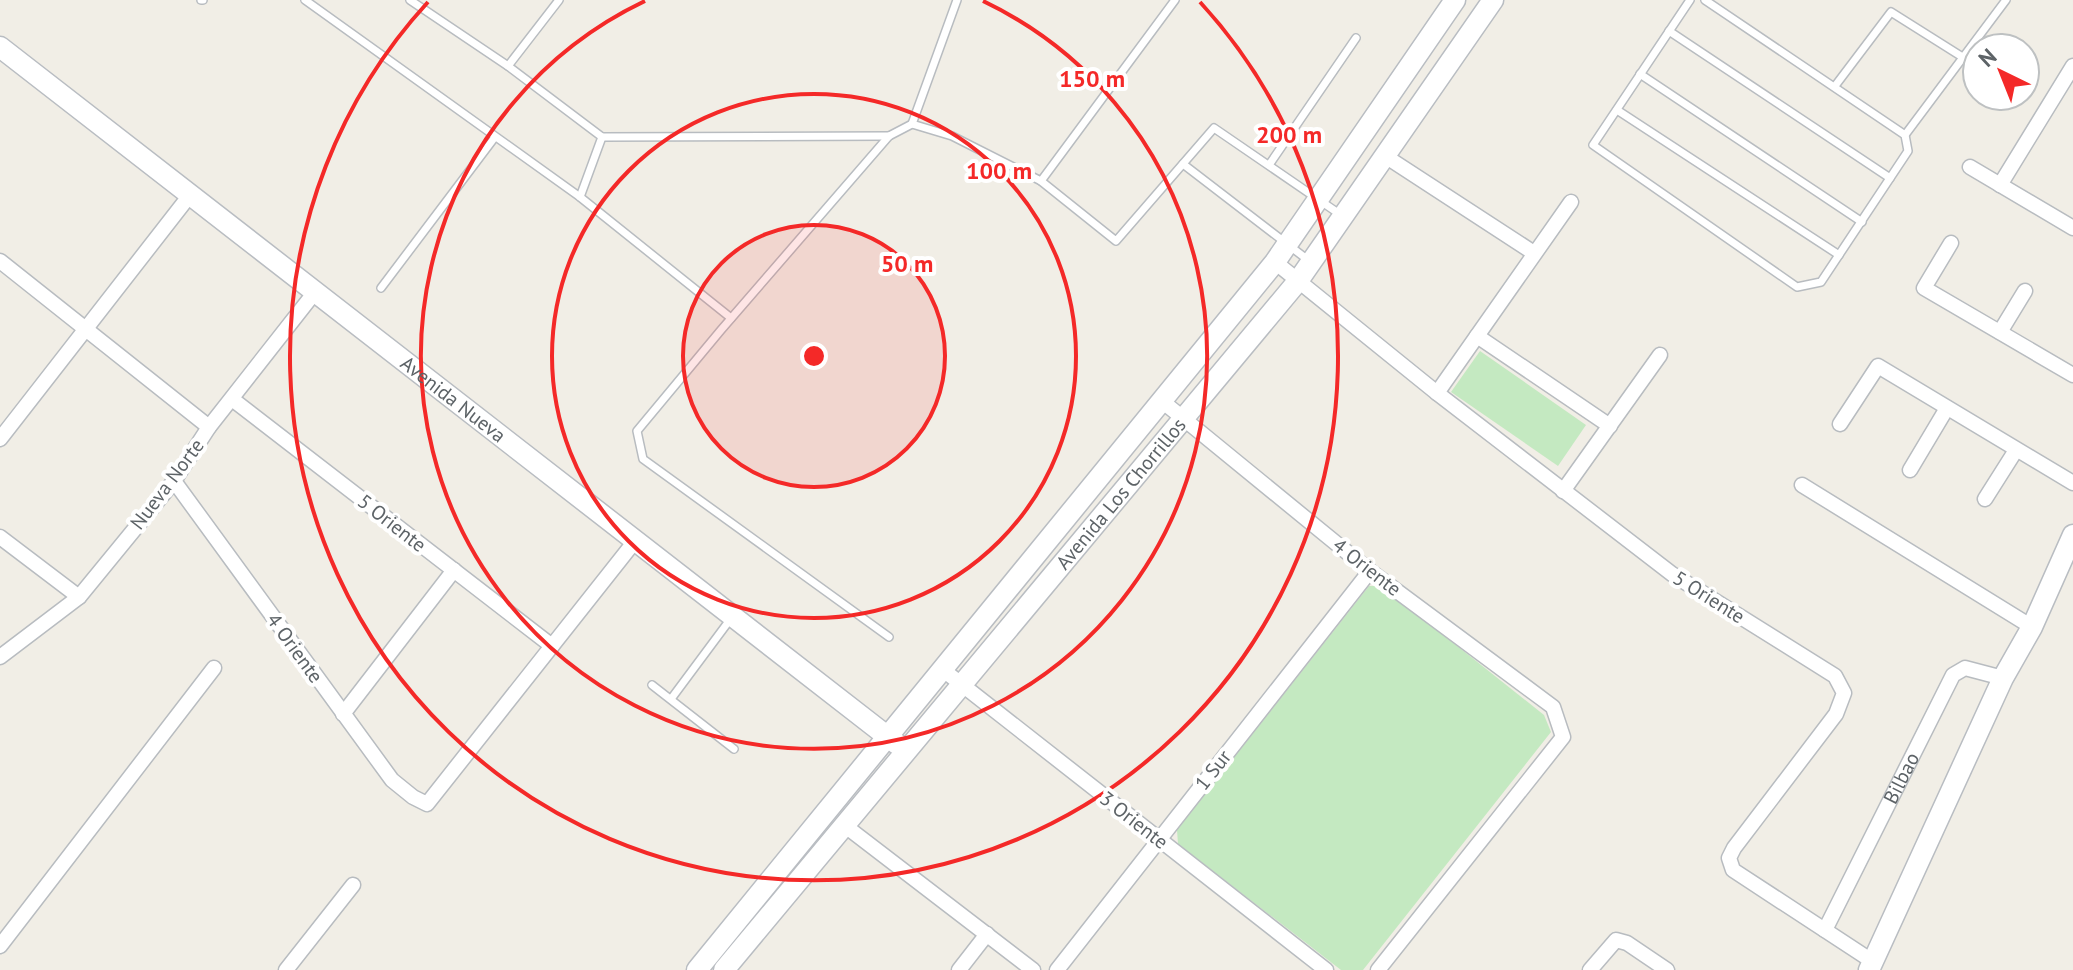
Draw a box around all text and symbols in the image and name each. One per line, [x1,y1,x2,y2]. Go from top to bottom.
north arrow [1961,32,2041,112]
text: N [1973,42,2002,73]
text: 150 m [1059,63,1125,94]
text: 200 m [1256,119,1322,150]
text: 100 m [966,155,1032,186]
text: 50 m [881,248,933,279]
centre of rings [800,342,828,370]
street label: Avenida Nueva [395,350,511,448]
street label: Avenida Los Chorrillos [1050,412,1192,575]
street label: Nueva Norte [124,433,210,535]
street label: 5 Oriente [353,488,431,558]
street label: 4 Oriente [1328,532,1406,602]
street label: 5 Oriente [1668,565,1750,629]
street label: 4 Oriente [261,608,329,688]
street label: 1 Sur [1189,744,1237,796]
street label: Bilbao [1877,748,1925,808]
street label: 3 Oriente [1095,785,1173,855]

